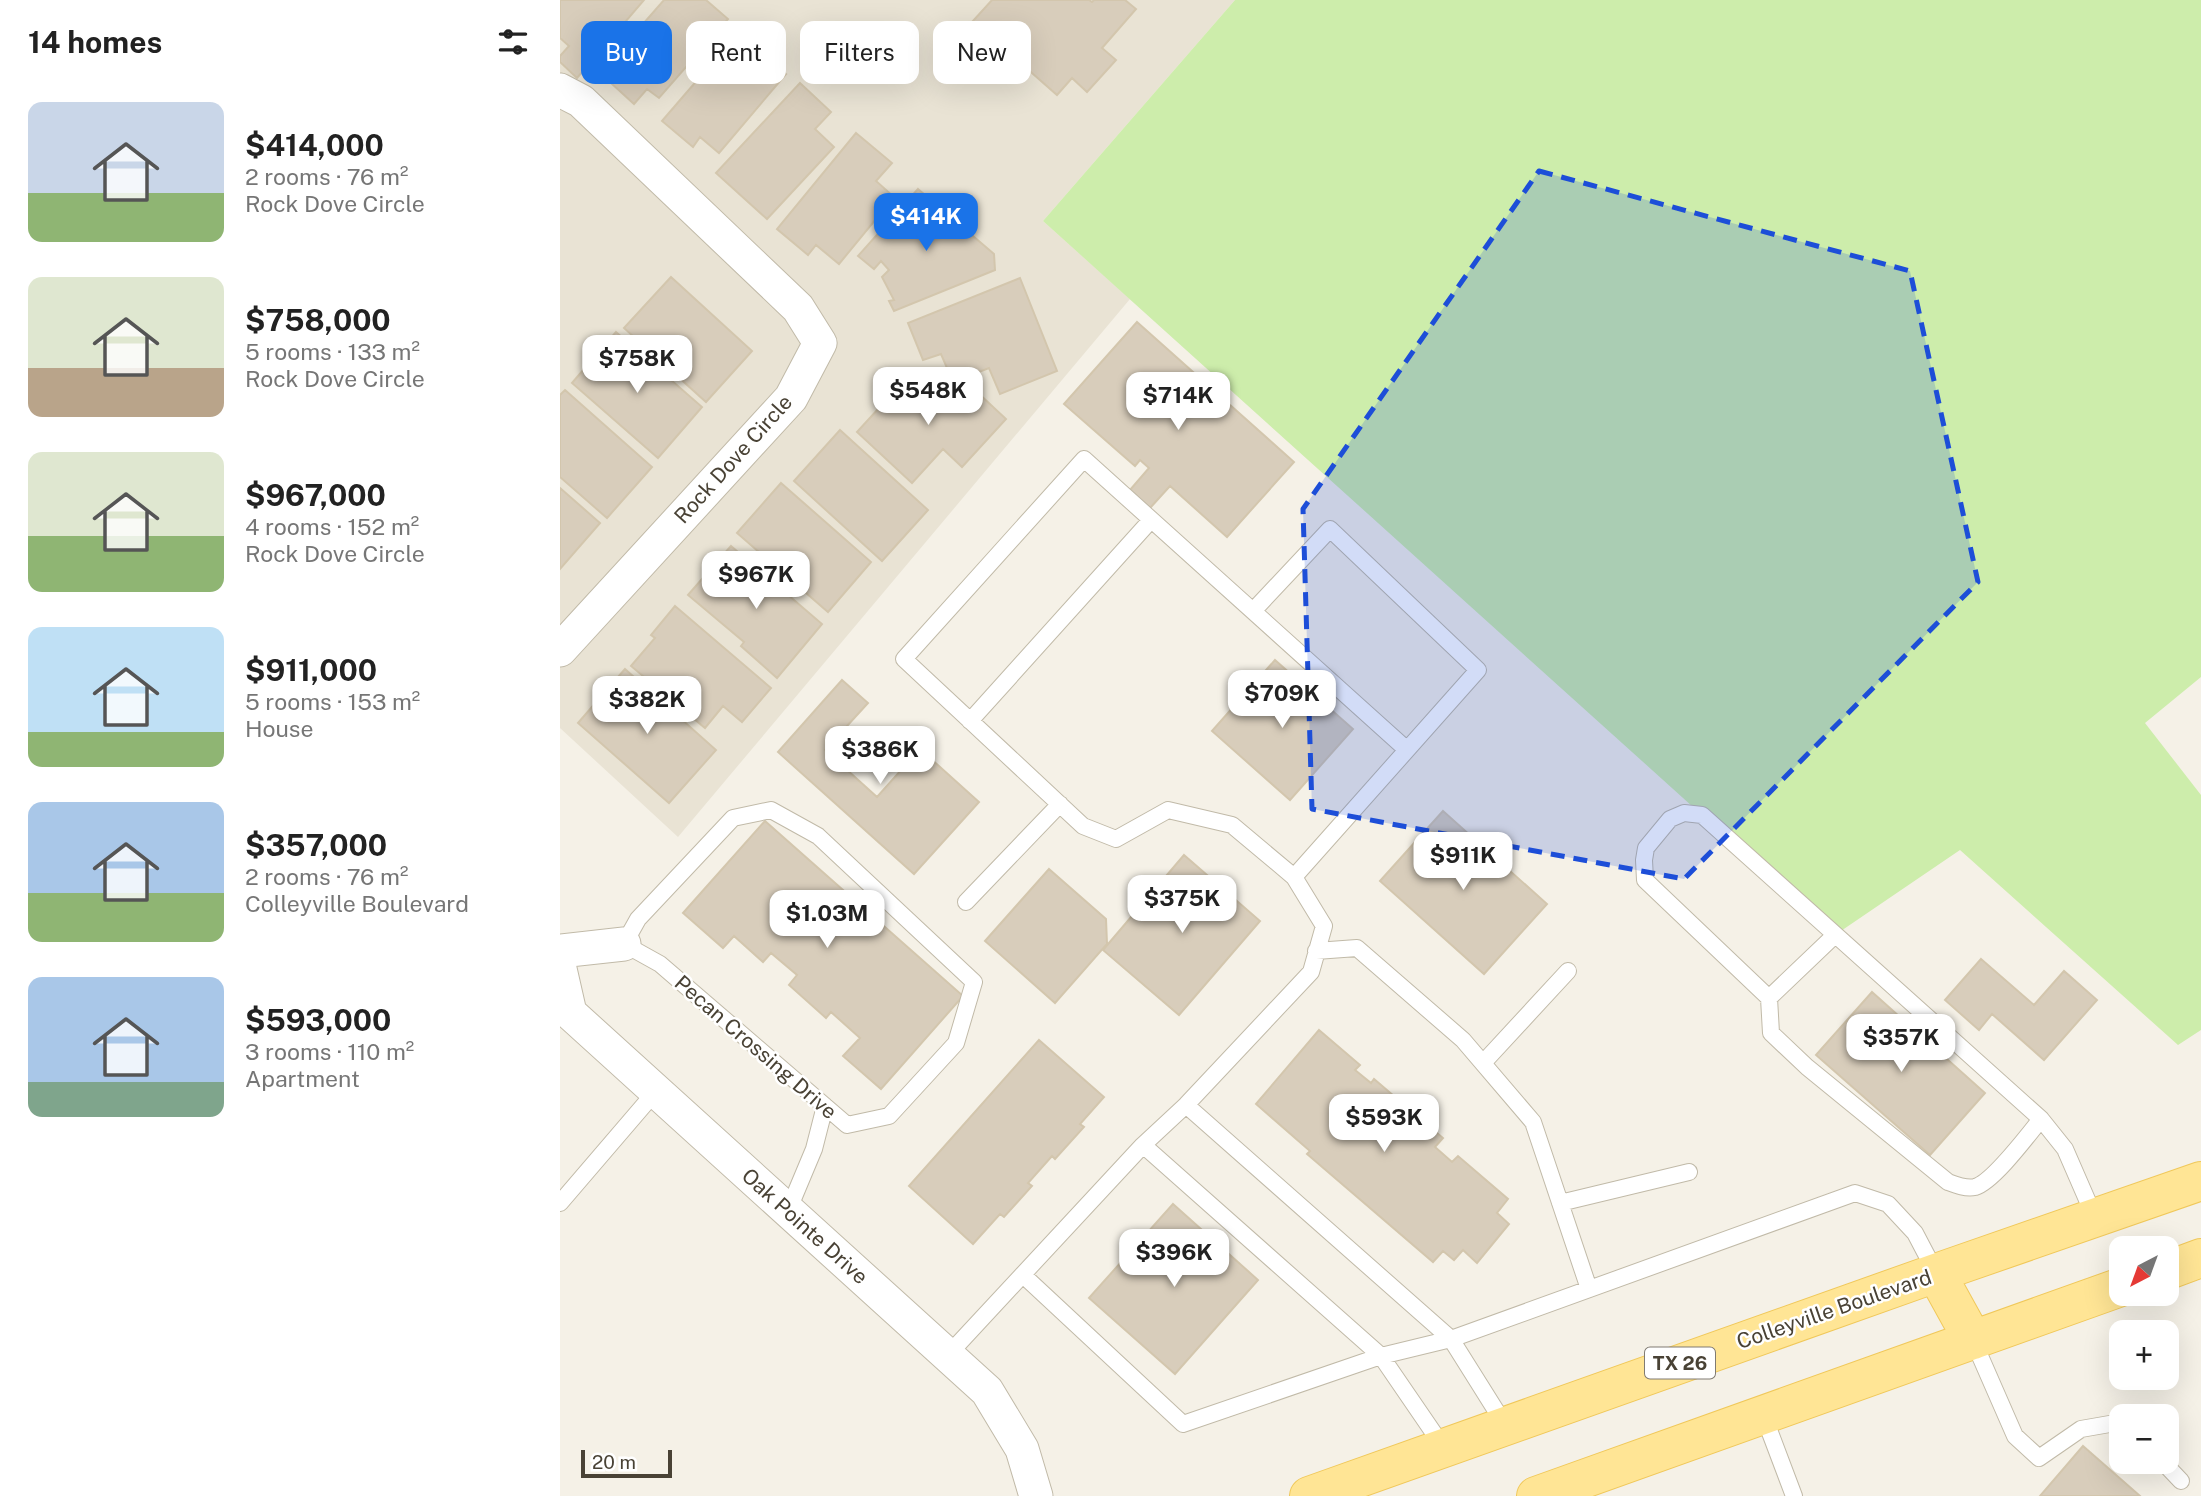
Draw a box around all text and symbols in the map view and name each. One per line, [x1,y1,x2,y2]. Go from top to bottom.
chip: Buy [581,21,672,84]
chip: Rent [686,21,786,84]
chip: Filters [800,21,919,84]
chip: New [933,21,1031,84]
icon: filters [494,23,532,61]
text: 14 homes [28,24,162,60]
text: $414,000 [245,127,384,163]
icon: home [84,130,168,214]
text: 2 rooms · 76 m² [245,163,408,190]
text: Rock Dove Circle [245,190,425,217]
pin: $414K [877,194,975,253]
text: $414K [890,202,962,229]
text: $758,000 [245,302,391,338]
icon: home [84,305,168,389]
pin: $758K [588,336,686,395]
text: 5 rooms · 133 m² [245,338,420,365]
text: $758K [598,344,676,371]
text: Rock Dove Circle [245,365,425,392]
pin: $548K [879,368,977,427]
pin: $714K [1129,372,1227,432]
text: $548K [889,376,967,403]
text: $714K [1142,381,1214,408]
street label: Rock Dove Circle [669,390,797,528]
text: $967,000 [245,477,386,513]
icon: home [84,480,168,564]
text: 4 rooms · 152 m² [245,513,419,540]
text: Rock Dove Circle [245,540,425,567]
pin: $967K [707,552,805,611]
text: $967K [718,560,794,587]
text: $911,000 [245,652,377,688]
icon: home [84,655,168,739]
pin: $709K [1233,670,1331,730]
pin: $382K [598,676,696,736]
text: $709K [1244,679,1320,706]
text: $382K [608,685,686,712]
text: 5 rooms · 153 m² [245,688,420,715]
text: House [245,715,313,742]
pin: $386K [831,726,929,786]
text: $386K [841,735,919,762]
text: $357,000 [245,827,387,863]
icon: home [84,830,168,914]
pin: $911K [1414,832,1512,892]
text: $911K [1430,841,1497,868]
text: 2 rooms · 76 m² [245,863,408,890]
pin: $375K [1133,876,1231,935]
text: $375K [1144,884,1220,911]
text: Colleyville Boulevard [245,890,469,917]
pin: $1.03M [770,890,884,950]
text: $1.03M [786,899,868,926]
street label: Pecan Crossing Drive [670,970,842,1124]
text: $593,000 [245,1002,391,1038]
icon: home [84,1005,168,1089]
pin: $357K [1852,1014,1950,1074]
text: $357K [1862,1023,1940,1050]
text: 3 rooms · 110 m² [245,1038,414,1065]
text: Apartment [245,1065,360,1092]
pin: $593K [1335,1094,1433,1154]
text: $593K [1345,1103,1423,1130]
street label: Oak Pointe Drive [737,1163,873,1289]
pin: $396K [1125,1230,1223,1289]
north arrow [2109,1236,2179,1306]
map controls [2109,1236,2179,1474]
text: $396K [1135,1238,1213,1265]
street label: Colleyville Boulevard [1733,1264,1935,1354]
button: + [2109,1320,2179,1390]
road number: TX 26 [1645,1348,1715,1378]
button: − [2109,1404,2179,1474]
scale bar [581,1447,672,1479]
text: 20 m [592,1451,636,1473]

